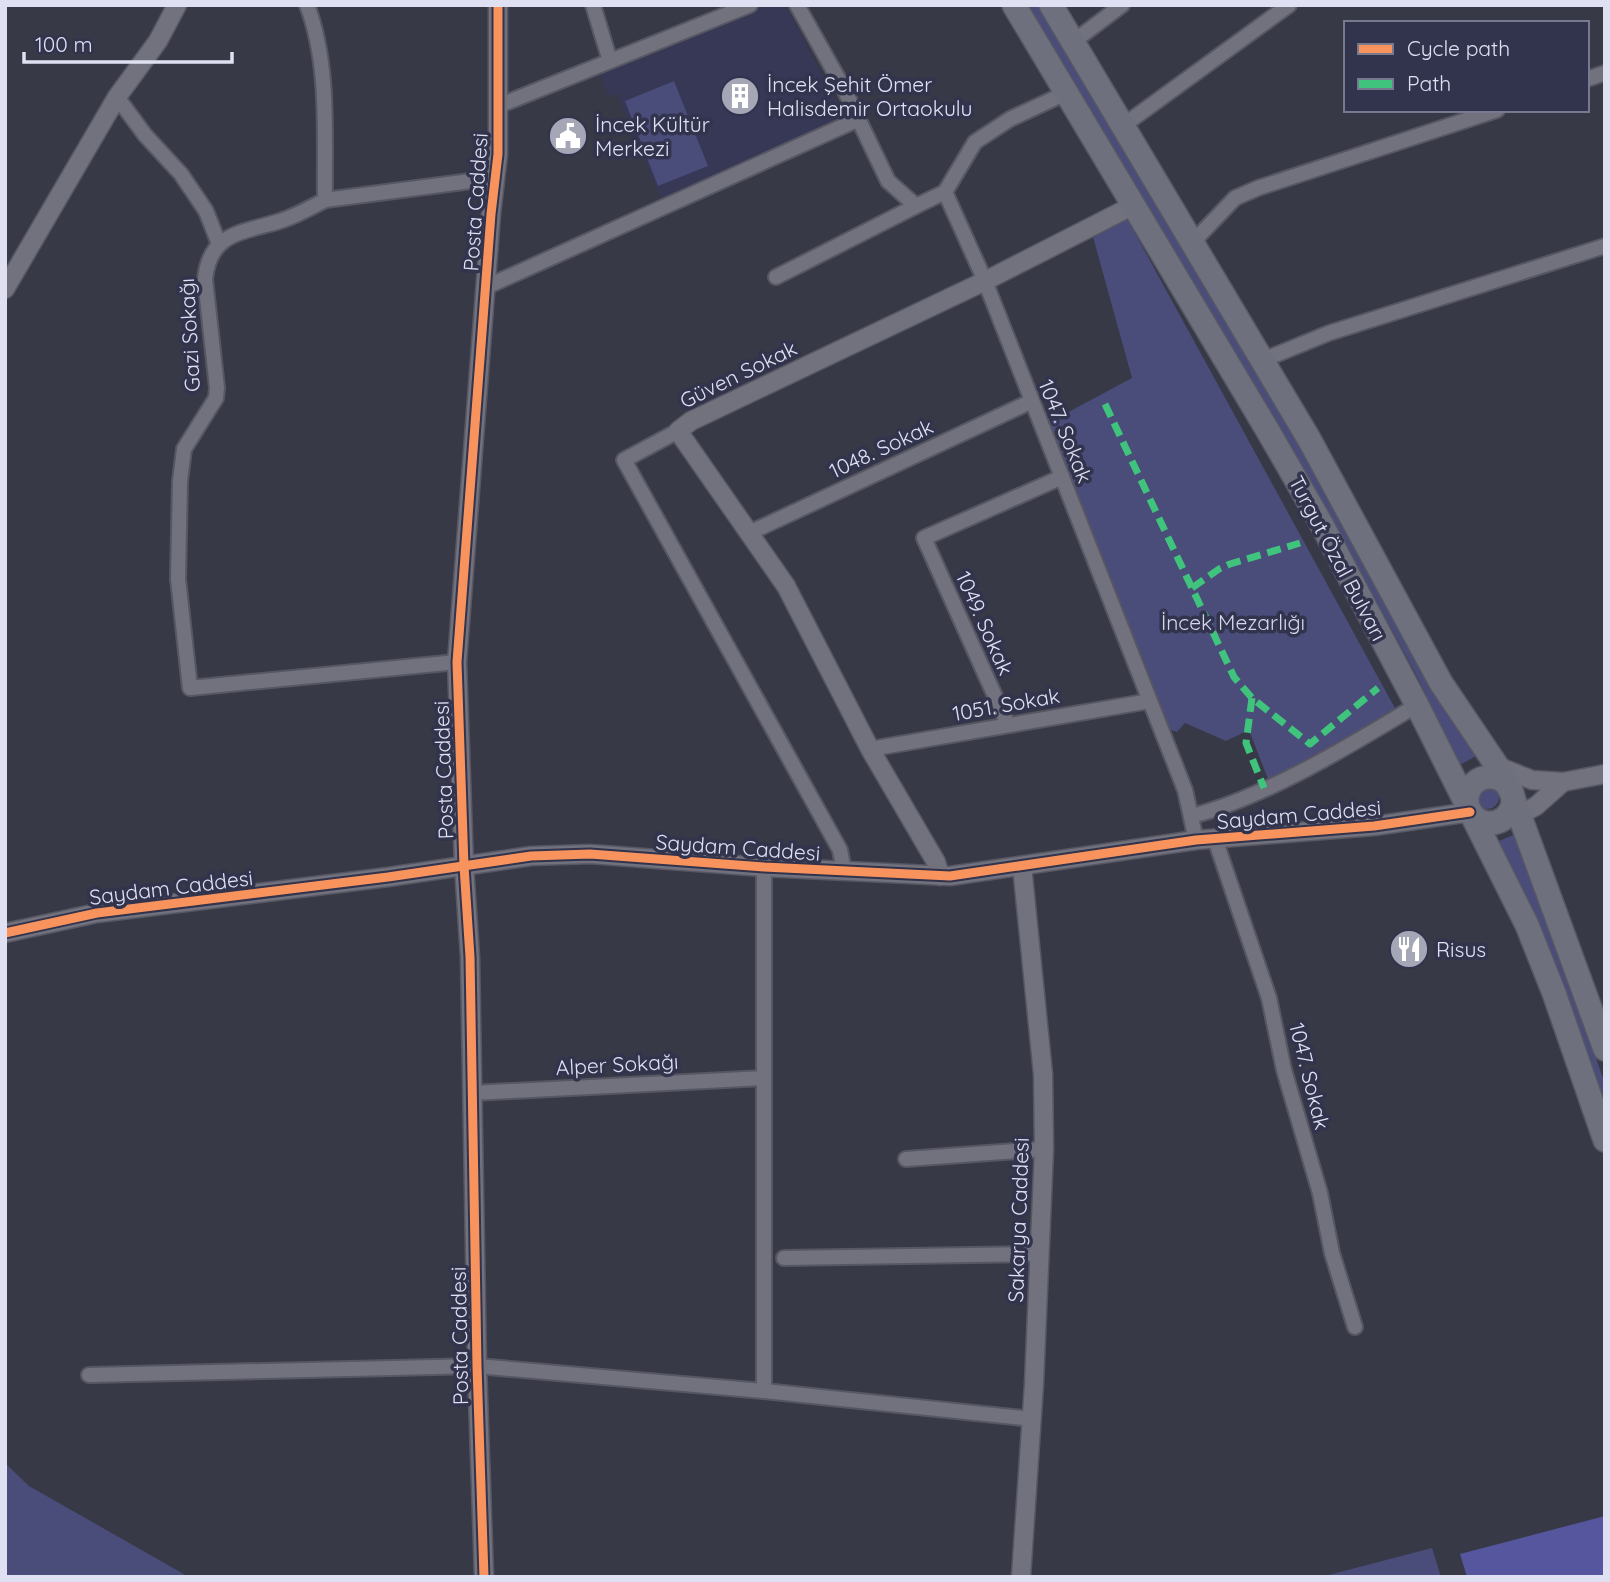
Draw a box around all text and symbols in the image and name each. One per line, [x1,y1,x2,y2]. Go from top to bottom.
scale bar [24,21,233,65]
legend [1344,21,1589,112]
text: 100 m [35,31,93,57]
text: Cycle path [1407,35,1510,61]
text: Path [1407,70,1451,96]
place label: İncek Şehit Ömer Halisdemir Ortaokulu [767,71,973,121]
building icon: İncek Şehit Ömer Halisdemir Ortaokulu [719,75,761,117]
place label: İncek Kültür Merkezi [595,111,710,161]
public building icon: İncek Kültür Merkezi [547,115,589,157]
street label: Posta Caddesi [457,132,493,272]
street label: Gazi Sokağı [173,277,205,393]
street label: Güven Sokak [675,335,801,413]
street label: 1047. Sokak [1033,375,1099,487]
street label: 1048. Sokak [825,413,937,483]
street label: Turgut Özal Bulvarı [1283,471,1393,645]
street label: 1049. Sokak [951,567,1019,679]
park label: İncek Mezarlığı [1161,609,1305,635]
street label: 1051. Sokak [950,682,1062,726]
street label: Posta Caddesi [428,700,458,840]
street label: Saydam Caddesi [1216,794,1382,834]
street label: Saydam Caddesi [655,828,821,866]
street label: Saydam Caddesi [88,864,254,910]
restaurant icon: Risus [1388,928,1430,970]
place label: Risus [1436,936,1486,962]
street label: 1047. Sokak [1284,1020,1336,1132]
street label: Alper Sokağı [555,1048,679,1080]
street label: Sakarya Caddesi [1002,1137,1034,1303]
street label: Posta Caddesi [445,1267,473,1405]

